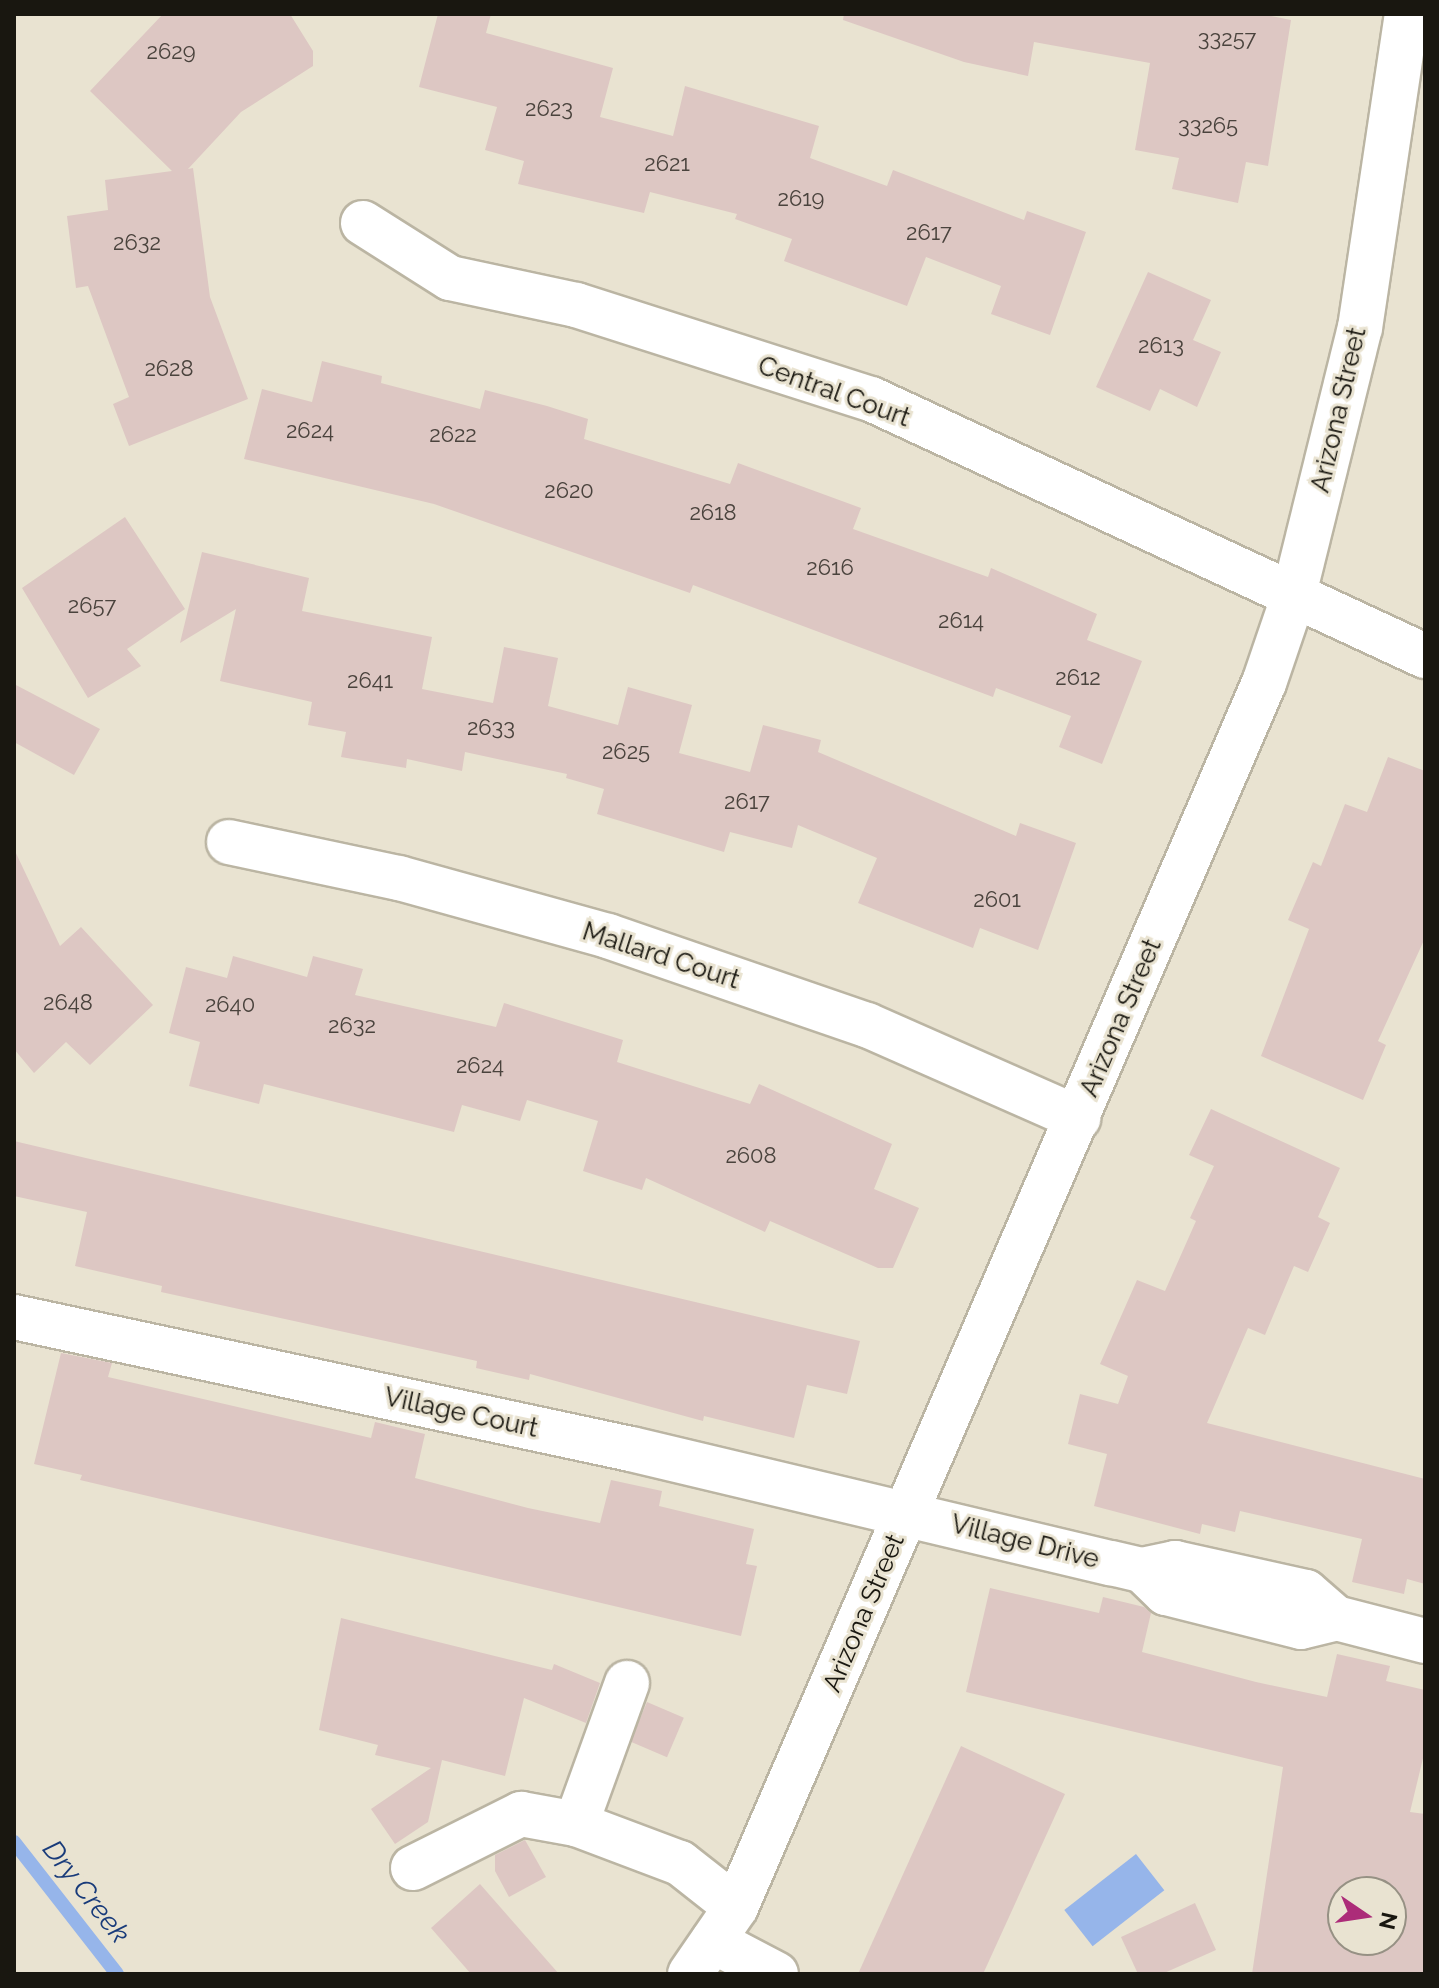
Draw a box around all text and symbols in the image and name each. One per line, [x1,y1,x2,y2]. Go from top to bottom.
house number: 33257 [1198,26,1256,52]
house number: 2629 [146,39,196,65]
house number: 2623 [525,96,573,122]
house number: 33265 [1178,113,1238,139]
house number: 2621 [644,151,690,177]
house number: 2619 [777,186,825,212]
house number: 2617 [906,220,952,246]
house number: 2632 [113,230,161,256]
street label: Arizona Street [1305,324,1373,496]
house number: 2613 [1138,333,1184,359]
street label: Central Court [753,350,915,434]
house number: 2628 [144,356,194,382]
house number: 2624 [286,418,334,444]
house number: 2622 [429,422,477,448]
house number: 2620 [544,478,594,504]
house number: 2618 [689,500,737,526]
house number: 2616 [806,555,854,581]
house number: 2657 [68,593,116,619]
house number: 2614 [938,608,984,634]
house number: 2612 [1055,665,1101,691]
house number: 2641 [347,668,393,694]
house number: 2633 [467,715,515,741]
house number: 2625 [602,739,650,765]
house number: 2617 [724,789,770,815]
house number: 2601 [973,887,1021,913]
street label: Mallard Court [579,916,743,996]
street label: Arizona Street [1074,934,1168,1102]
house number: 2648 [43,990,93,1016]
house number: 2640 [205,992,255,1018]
house number: 2632 [328,1013,376,1039]
house number: 2624 [456,1053,504,1079]
house number: 2608 [725,1143,777,1169]
street label: Village Court [381,1382,541,1444]
street label: Village Drive [948,1509,1102,1575]
street label: Arizona Street [817,1529,911,1697]
water label: Dry Creek [35,1834,137,1950]
north arrow [1327,1876,1407,1956]
text: N [1374,1910,1403,1932]

